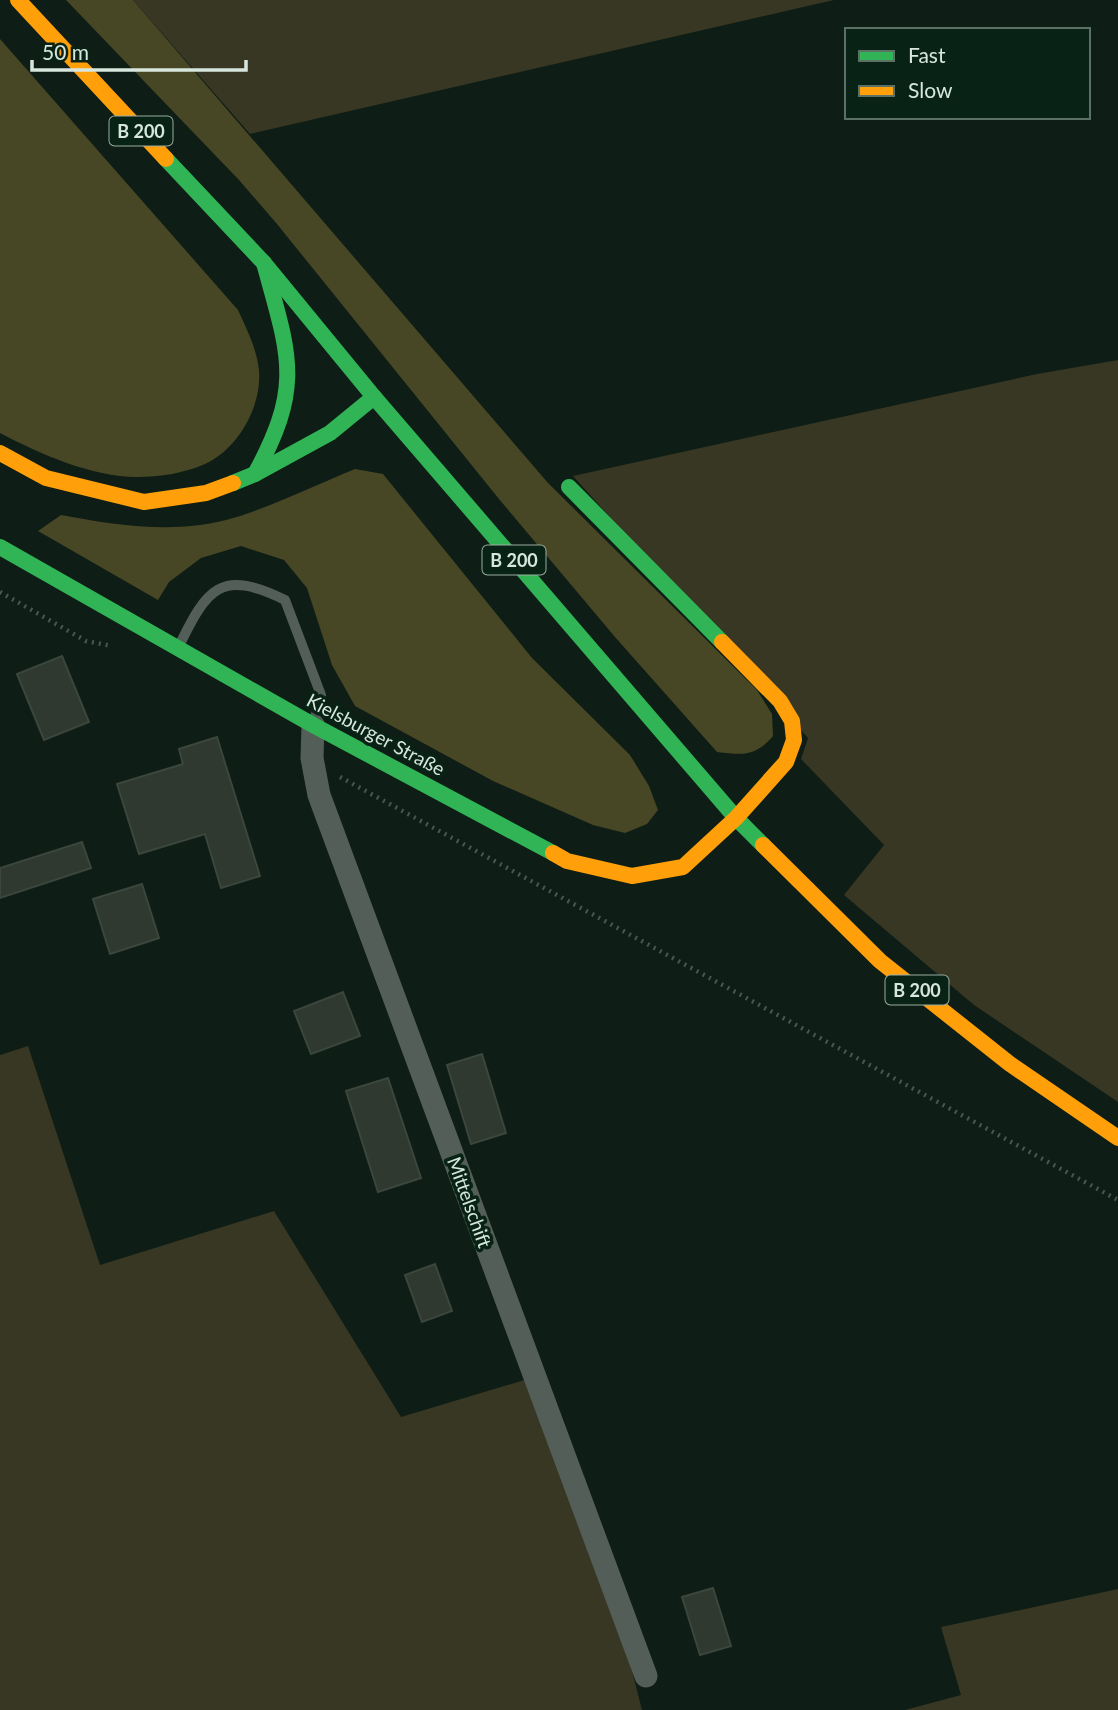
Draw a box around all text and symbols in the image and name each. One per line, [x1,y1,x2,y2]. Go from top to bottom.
scale bar [32,28,245,72]
legend [845,28,1090,119]
text: 50 m [42,39,89,64]
text: Fast [908,42,946,67]
text: Slow [908,77,953,102]
road number: B 200 [110,116,172,146]
road number: B 200 [482,546,546,574]
street label: Kielsburger Straße [303,688,449,780]
road number: B 200 [886,975,948,1004]
street label: Mittelschift [443,1153,497,1251]

